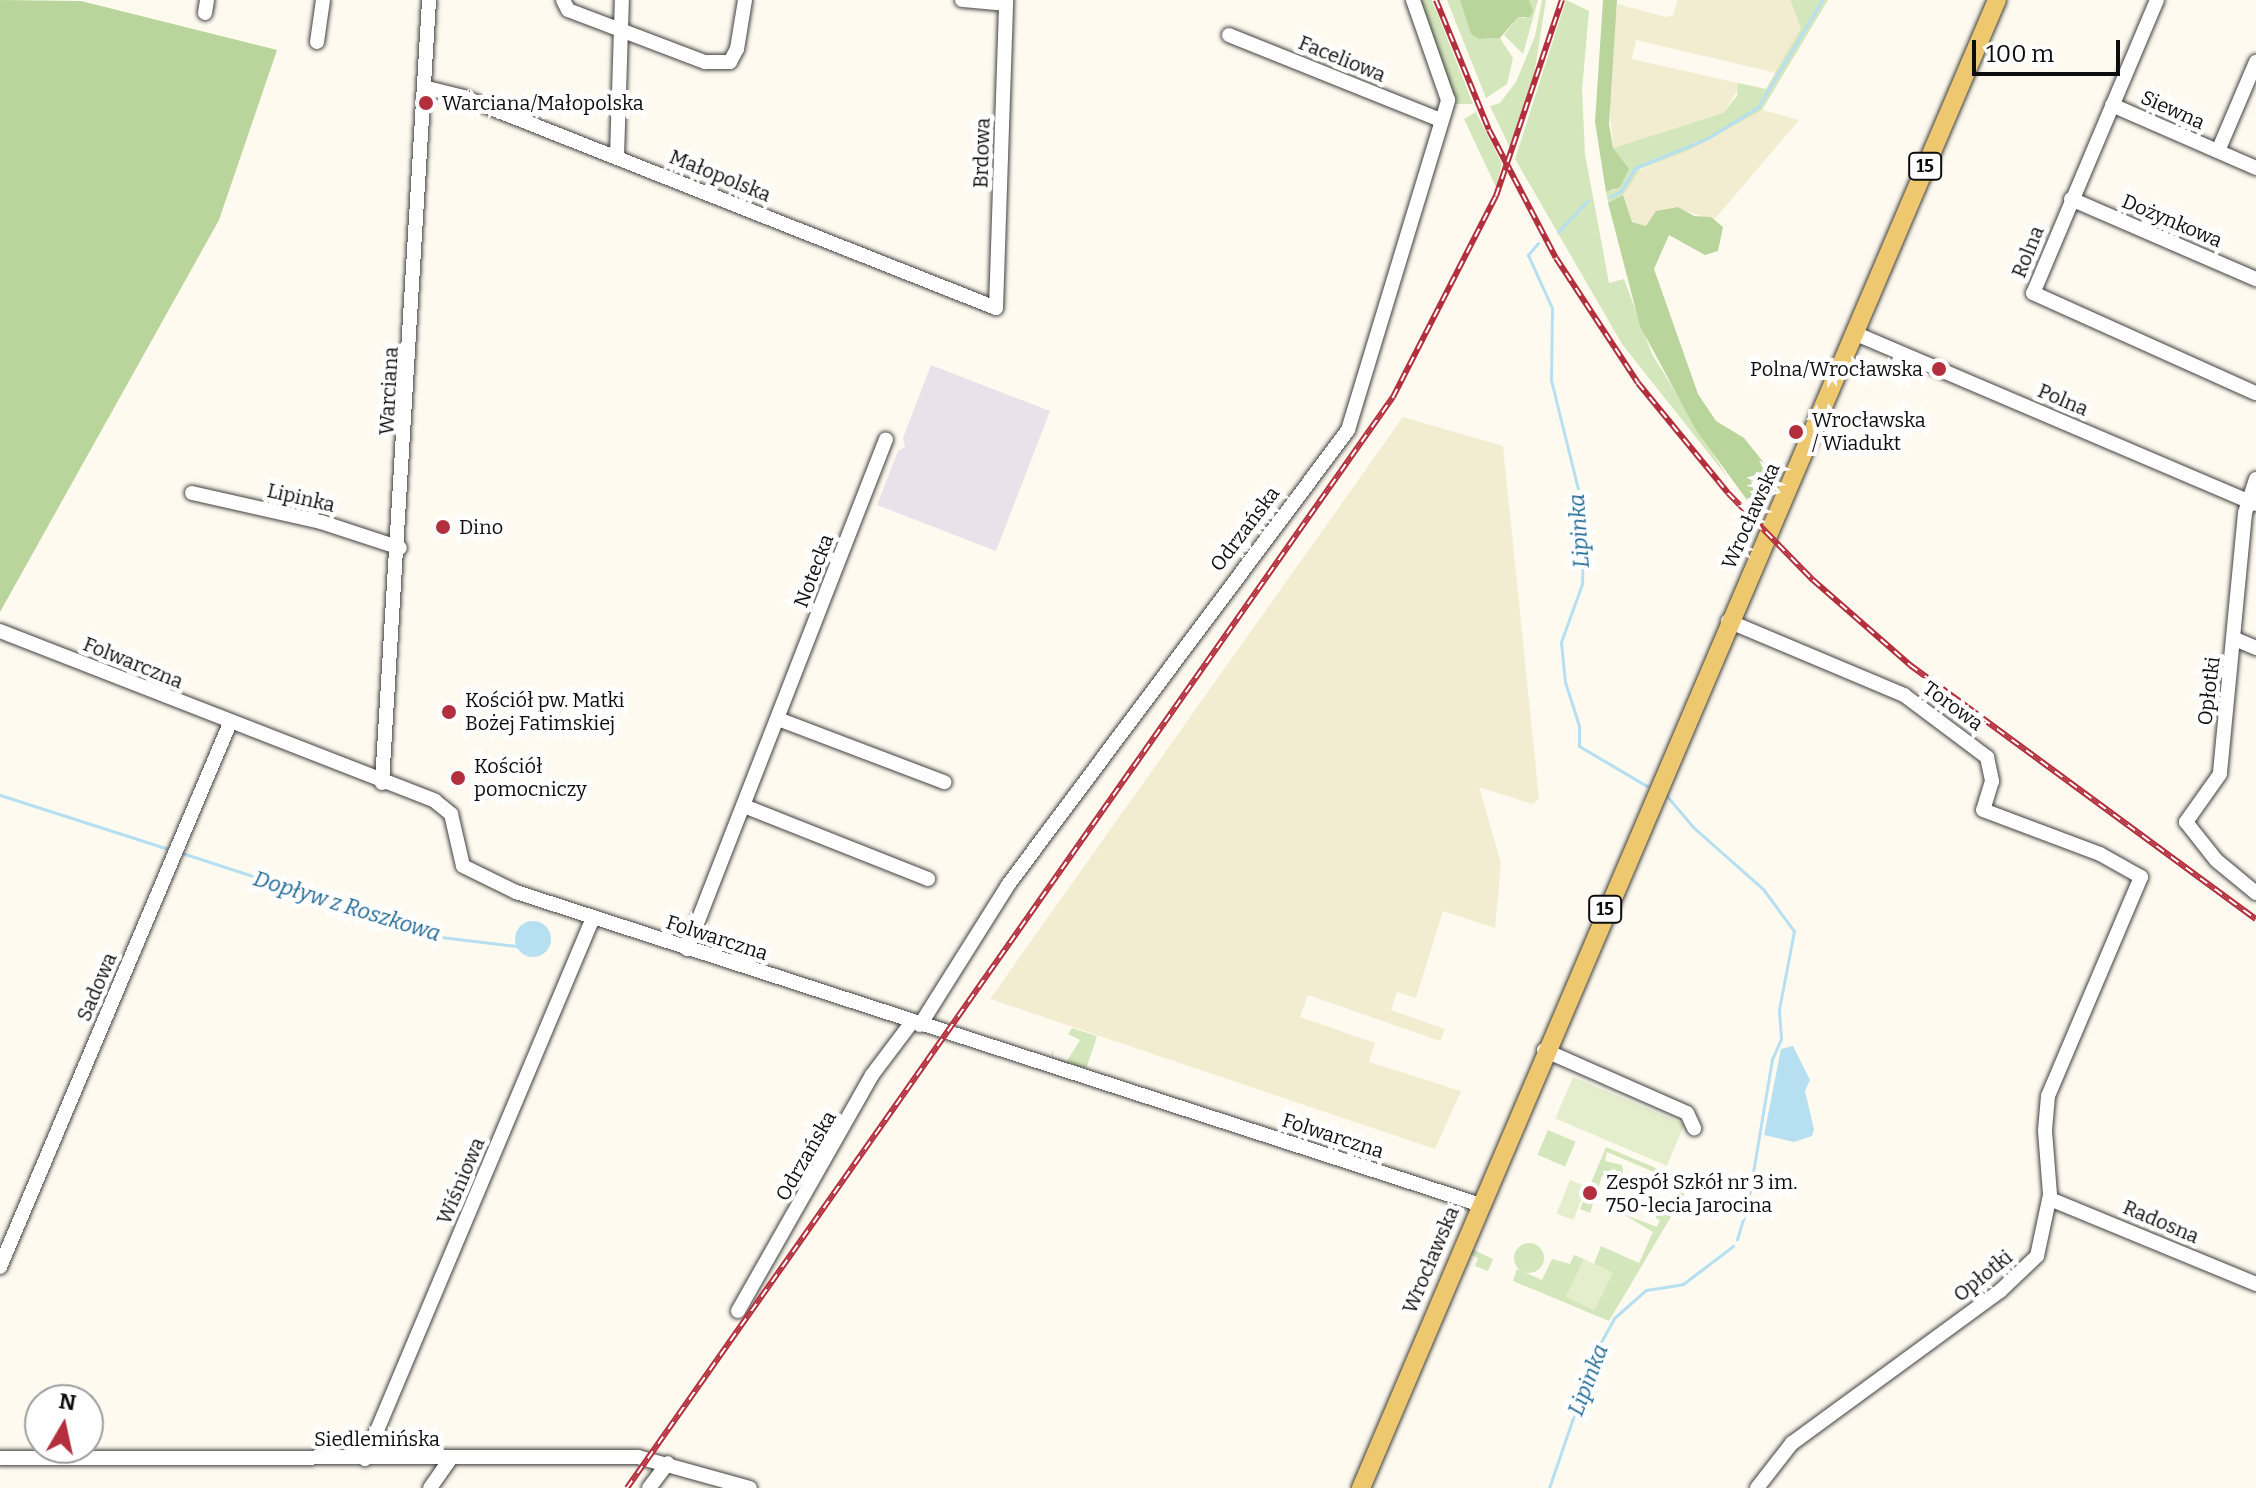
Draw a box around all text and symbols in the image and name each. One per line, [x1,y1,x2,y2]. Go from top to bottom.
scale bar [1976,24,2124,74]
street label: Faceliowa [1295,31,1389,87]
text: 100 m [1986,40,2054,68]
street label: Siewna [2137,85,2209,135]
place label: Warciana/Małopolska [442,91,644,115]
marker: Warciana/Małopolska [417,94,435,112]
street label: Brdowa [969,117,995,189]
street label: Małopolska [666,145,774,207]
road number: 15 [1907,152,1943,180]
street label: Dożynkowa [2118,189,2226,253]
street label: Rolna [2007,223,2049,281]
street label: Warciana [375,346,403,436]
place label: Polna/Wrocławska [1750,357,1923,381]
marker: Polna/Wrocławska [1930,360,1948,378]
street label: Polna [2034,379,2092,421]
place label: Wrocławska / Wiadukt [1812,408,1926,455]
marker: Wrocławska / Wiadukt [1787,423,1805,441]
street label: Wrocławska [1717,459,1785,573]
street label: Lipinka [265,479,337,517]
street label: Odrzańska [1205,482,1285,576]
water label: Lipinka [1563,493,1595,569]
place label: Dino [459,515,503,539]
marker: Dino [434,518,452,536]
street label: Notecka [789,531,839,611]
street label: Folwarczna [80,632,186,694]
street label: Opłotki [2193,655,2225,727]
street label: Torowa [1918,676,1988,736]
place label: Kościół pw. Matki Bożej Fatimskiej [465,688,625,735]
marker: Kościół pw. Matki Bożej Fatimskiej [440,703,458,721]
place label: Kościół pomocniczy [474,754,587,801]
marker: Kościół pomocniczy [449,769,467,787]
water label: Dopływ z Roszkowa [250,865,444,947]
road number: 15 [1587,895,1623,923]
street label: Folwarczna [663,910,771,966]
street label: Sadowa [72,949,122,1025]
street label: Odrzańska [771,1107,841,1205]
street label: Folwarczna [1279,1108,1387,1164]
street label: Wiśniowa [432,1134,490,1228]
place label: Zespół Szkół nr 3 im. 750-lecia Jarocina [1606,1170,1797,1217]
marker: Zespół Szkół nr 3 im. 750-lecia Jarocina [1581,1184,1599,1202]
street label: Radosna [2119,1195,2203,1249]
street label: Wrocławska [1398,1203,1464,1317]
street label: Opłotki [1949,1245,2017,1307]
water label: Lipinka [1562,1341,1614,1419]
north arrow [24,1384,104,1464]
text: N [57,1387,78,1416]
street label: Siedlemińska [314,1427,440,1451]

